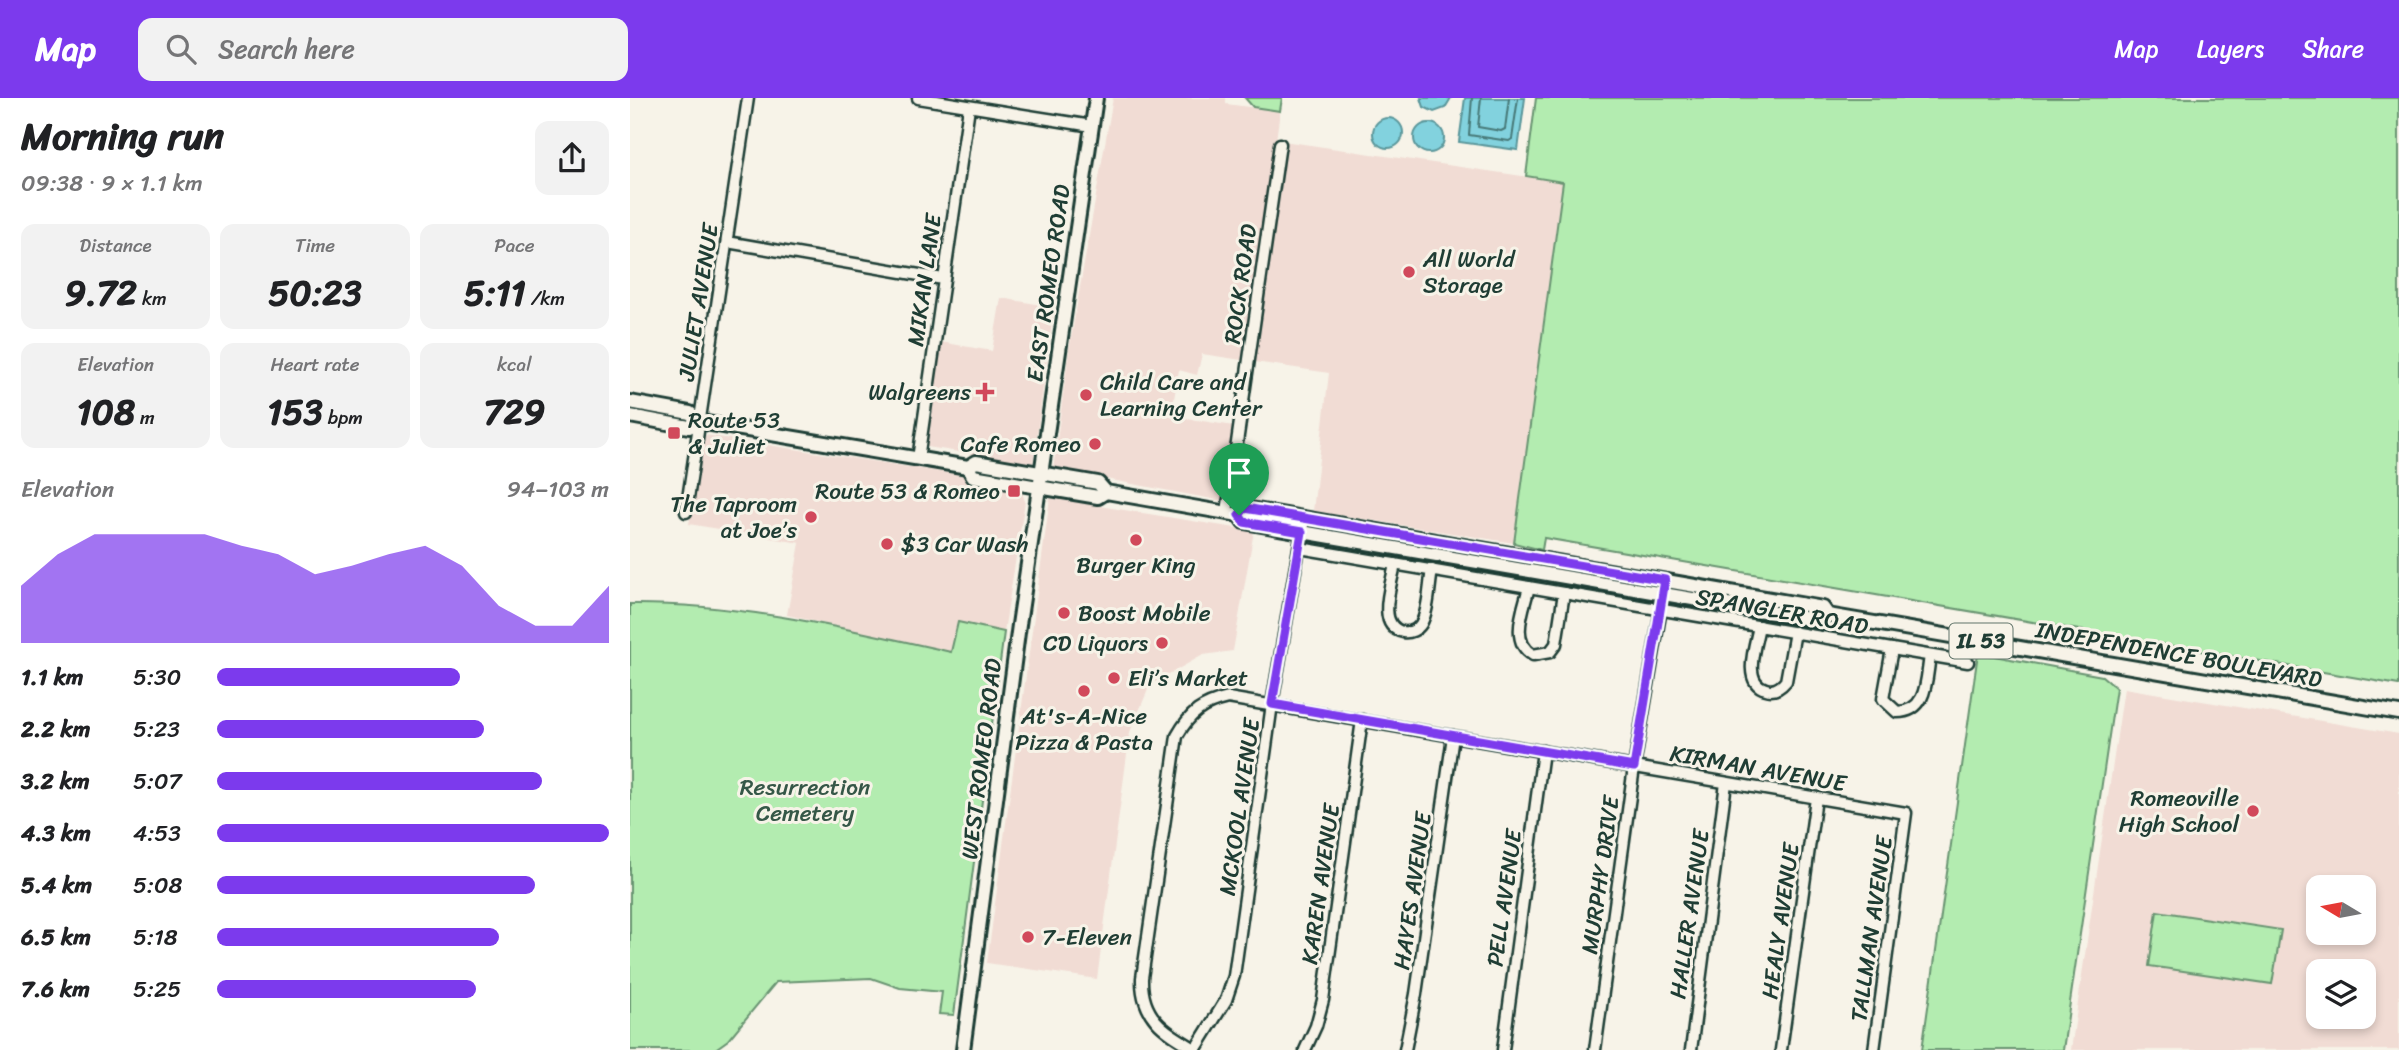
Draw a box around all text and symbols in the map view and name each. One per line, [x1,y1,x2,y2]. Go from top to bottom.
search box [138,18,628,81]
text: Map [35,20,96,78]
text: Search here [218,26,355,72]
text: Map [2114,28,2159,70]
text: Layers [2197,28,2264,70]
text: Share [2302,28,2364,70]
icon: search [162,30,200,68]
text: Morning run [21,103,224,170]
button: share [535,121,609,195]
text: 09:38 · 9 × 1.1 km [21,163,203,204]
street label: EAST ROMEO ROAD [1014,181,1083,385]
street label: MIKAN LANE [895,210,954,349]
street label: JULIET AVENUE [666,219,731,385]
street label: ROCK ROAD [1212,221,1269,347]
text: Distance [80,229,152,262]
text: Time [295,229,335,262]
text: Pace [494,229,534,262]
place label: All World Storage [1422,239,1517,306]
text: 9.72 [65,262,137,324]
text: 50:23 [268,262,362,324]
text: 5:11 [464,262,526,324]
marker: All World Storage [1401,264,1417,280]
text: km [137,282,167,315]
text: /km [526,282,565,315]
text: Elevation [77,348,154,381]
text: Heart rate [270,348,360,381]
text: kcal [497,348,532,381]
place label: Child Care and Learning Center [1100,362,1263,429]
place label: Walgreens [868,372,971,413]
text: 108 [77,381,135,443]
text: 153 [267,381,323,443]
text: 729 [483,381,545,443]
marker: Walgreens [977,384,993,400]
marker: Child Care and Learning Center [1078,387,1094,403]
place label: Route 53 & Juliet [688,400,780,467]
text: m [135,401,155,434]
text: bpm [323,401,363,434]
place label: Cafe Romeo [961,424,1081,465]
marker: Route 53 & Juliet [666,425,682,441]
marker: Cafe Romeo [1087,436,1103,452]
pin [1209,443,1269,515]
icon: arrive [1220,454,1258,492]
text: Elevation [21,469,114,510]
text: 94–103 m [507,469,609,510]
place label: Route 53 & Romeo [815,471,1000,512]
marker: Route 53 & Romeo [1006,483,1022,499]
place label: The Taproom at Joe’s [670,484,797,551]
marker: The Taproom at Joe’s [803,509,819,525]
place label: $3 Car Wash [901,524,1029,565]
marker: Burger King [1128,532,1144,548]
marker: $3 Car Wash [879,536,895,552]
place label: Burger King [1076,545,1196,586]
street label: SPANGLER ROAD [1693,576,1872,647]
place label: Boost Mobile [1078,593,1211,634]
marker: Boost Mobile [1056,605,1072,621]
street label: INDEPENDENCE BOULEVARD [2031,609,2326,700]
place label: CD Liquors [1043,623,1149,664]
road number: IL 53 [1950,624,2012,658]
marker: CD Liquors [1154,635,1170,651]
street label: WEST ROMEO ROAD [949,656,1014,862]
text: 1.1 km [21,657,84,698]
text: 5:30 [133,657,181,698]
place label: Eli’s Market [1128,658,1248,699]
marker: Eli’s Market [1106,670,1122,686]
marker: At's-A-Nice Pizza & Pasta [1076,683,1092,699]
place label: At's-A-Nice Pizza & Pasta [1015,696,1153,763]
text: 2.2 km [21,709,90,750]
text: 5:23 [133,709,180,750]
street label: MCKOOL AVENUE [1207,714,1272,898]
street label: KIRMAN AVENUE [1667,733,1850,804]
text: 3.2 km [21,761,90,802]
text: 5:07 [133,761,182,802]
park label: Resurrection Cemetery [740,767,871,834]
place label: Romeoville High School [2119,778,2239,845]
street label: MURPHY DRIVE [1569,792,1632,957]
street label: KAREN AVENUE [1289,800,1352,967]
marker: Romeoville High School [2245,803,2261,819]
street label: HAYES AVENUE [1381,808,1444,973]
text: 4.3 km [21,813,91,854]
text: 4:53 [133,813,181,854]
street label: HALLER AVENUE [1657,825,1722,1001]
street label: PELL AVENUE [1475,826,1535,969]
street label: TALLMAN AVENUE [1838,832,1905,1025]
street label: HEALY AVENUE [1749,839,1812,1002]
text: 5.4 km [21,865,92,906]
text: 5:08 [133,865,182,906]
north arrow [2306,875,2376,945]
map controls [2306,875,2376,1029]
text: 6.5 km [21,917,91,958]
text: 5:18 [133,917,178,958]
place label: 7-Eleven [1042,917,1132,958]
marker: 7-Eleven [1020,929,1036,945]
button: layers [2306,959,2376,1029]
text: 7.6 km [21,969,90,1010]
text: 5:25 [133,969,181,1010]

